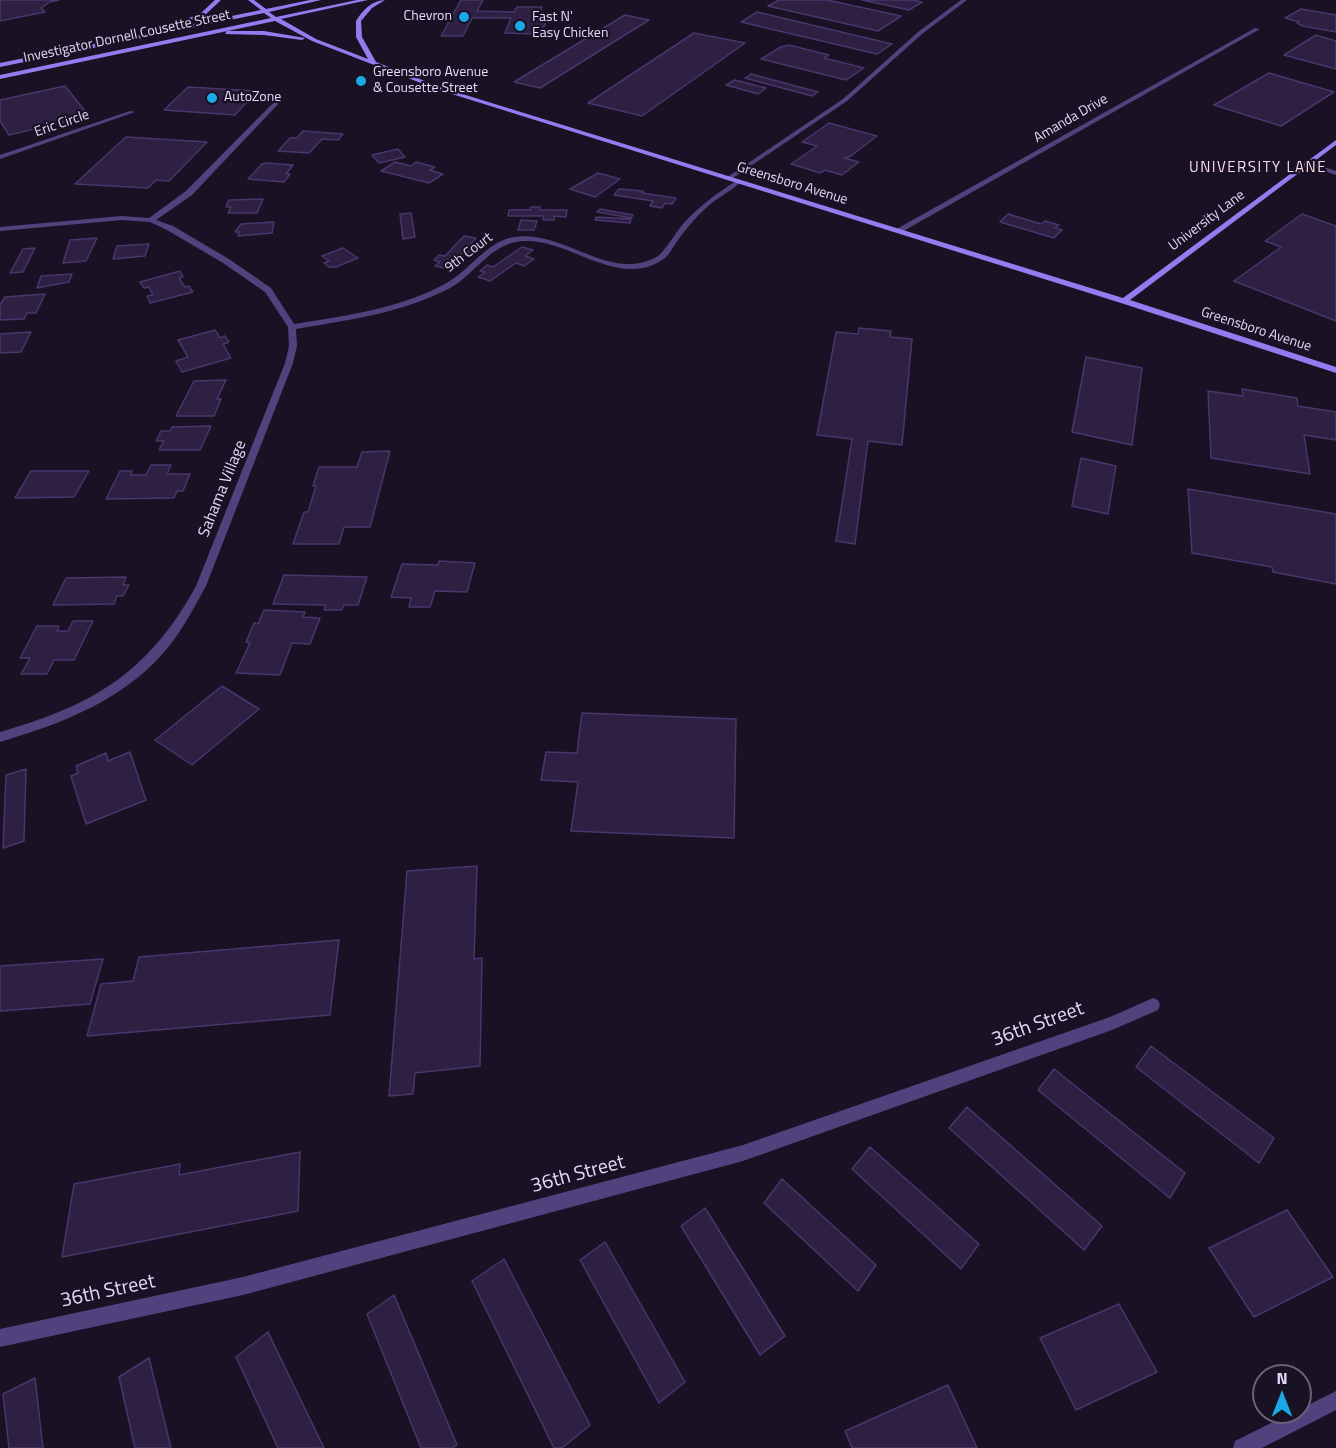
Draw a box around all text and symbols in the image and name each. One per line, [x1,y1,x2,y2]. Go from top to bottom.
street label: Investigator Dornell Cousette Street [22,7,232,67]
place label: Chevron [404,9,452,25]
marker: Chevron [457,10,471,24]
place label: Fast N' Easy Chicken [532,10,608,42]
marker: Fast N' Easy Chicken [513,19,527,33]
place label: Greensboro Avenue & Cousette Street [373,65,488,98]
marker: Greensboro Avenue & Cousette Street [354,74,368,88]
place label: AutoZone [224,90,281,106]
marker: AutoZone [205,91,219,105]
street label: Amanda Drive [1031,91,1111,147]
street label: Eric Circle [32,107,92,141]
street label: Greensboro Avenue [734,159,850,209]
district label: UNIVERSITY LANE [1189,159,1327,177]
street label: University Lane [1166,187,1248,255]
street label: 9th Court [442,230,496,276]
street label: Greensboro Avenue [1199,304,1313,356]
street label: Sahama Village [195,438,251,540]
street label: 36th Street [989,997,1087,1053]
street label: 36th Street [528,1151,628,1199]
street label: 36th Street [58,1270,158,1314]
north arrow [1252,1364,1312,1424]
text: N [1276,1366,1288,1390]

